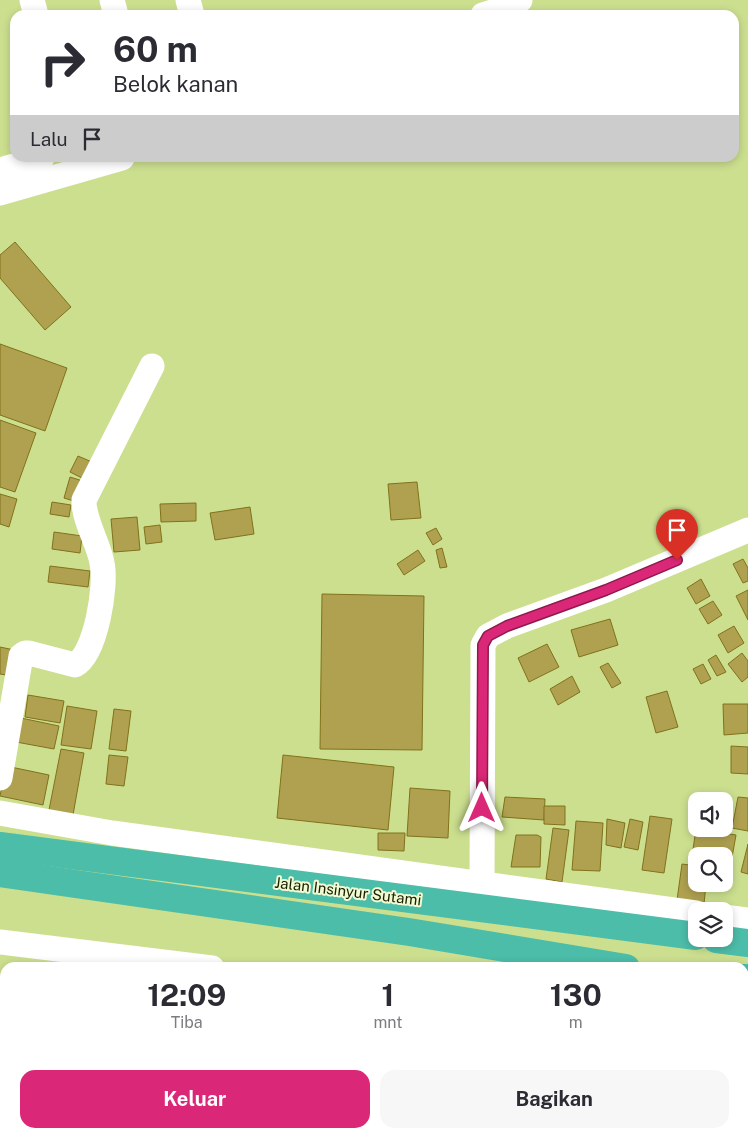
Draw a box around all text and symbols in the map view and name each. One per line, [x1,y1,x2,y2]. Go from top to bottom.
text: 60 m [113,29,198,70]
icon: right [30,30,95,95]
text: Belok kanan [113,71,238,97]
icon: arrive [78,125,106,153]
text: Lalu [30,128,68,150]
pin [656,509,698,560]
icon: arrive [663,516,691,544]
position arrow [455,781,507,833]
map controls [688,792,733,947]
button: sound [688,792,733,837]
button: search [688,847,733,892]
street label: Jalan Insinyur Sutami [274,874,422,908]
button: layers [688,902,733,947]
text: 12:09 [147,977,226,1013]
text: 1 [382,977,394,1013]
text: 130 [550,977,602,1013]
text: Tiba [171,1013,203,1032]
text: mnt [374,1013,402,1032]
text: m [569,1013,583,1032]
button: Keluar [20,1070,370,1128]
button: Bagikan [380,1070,729,1128]

